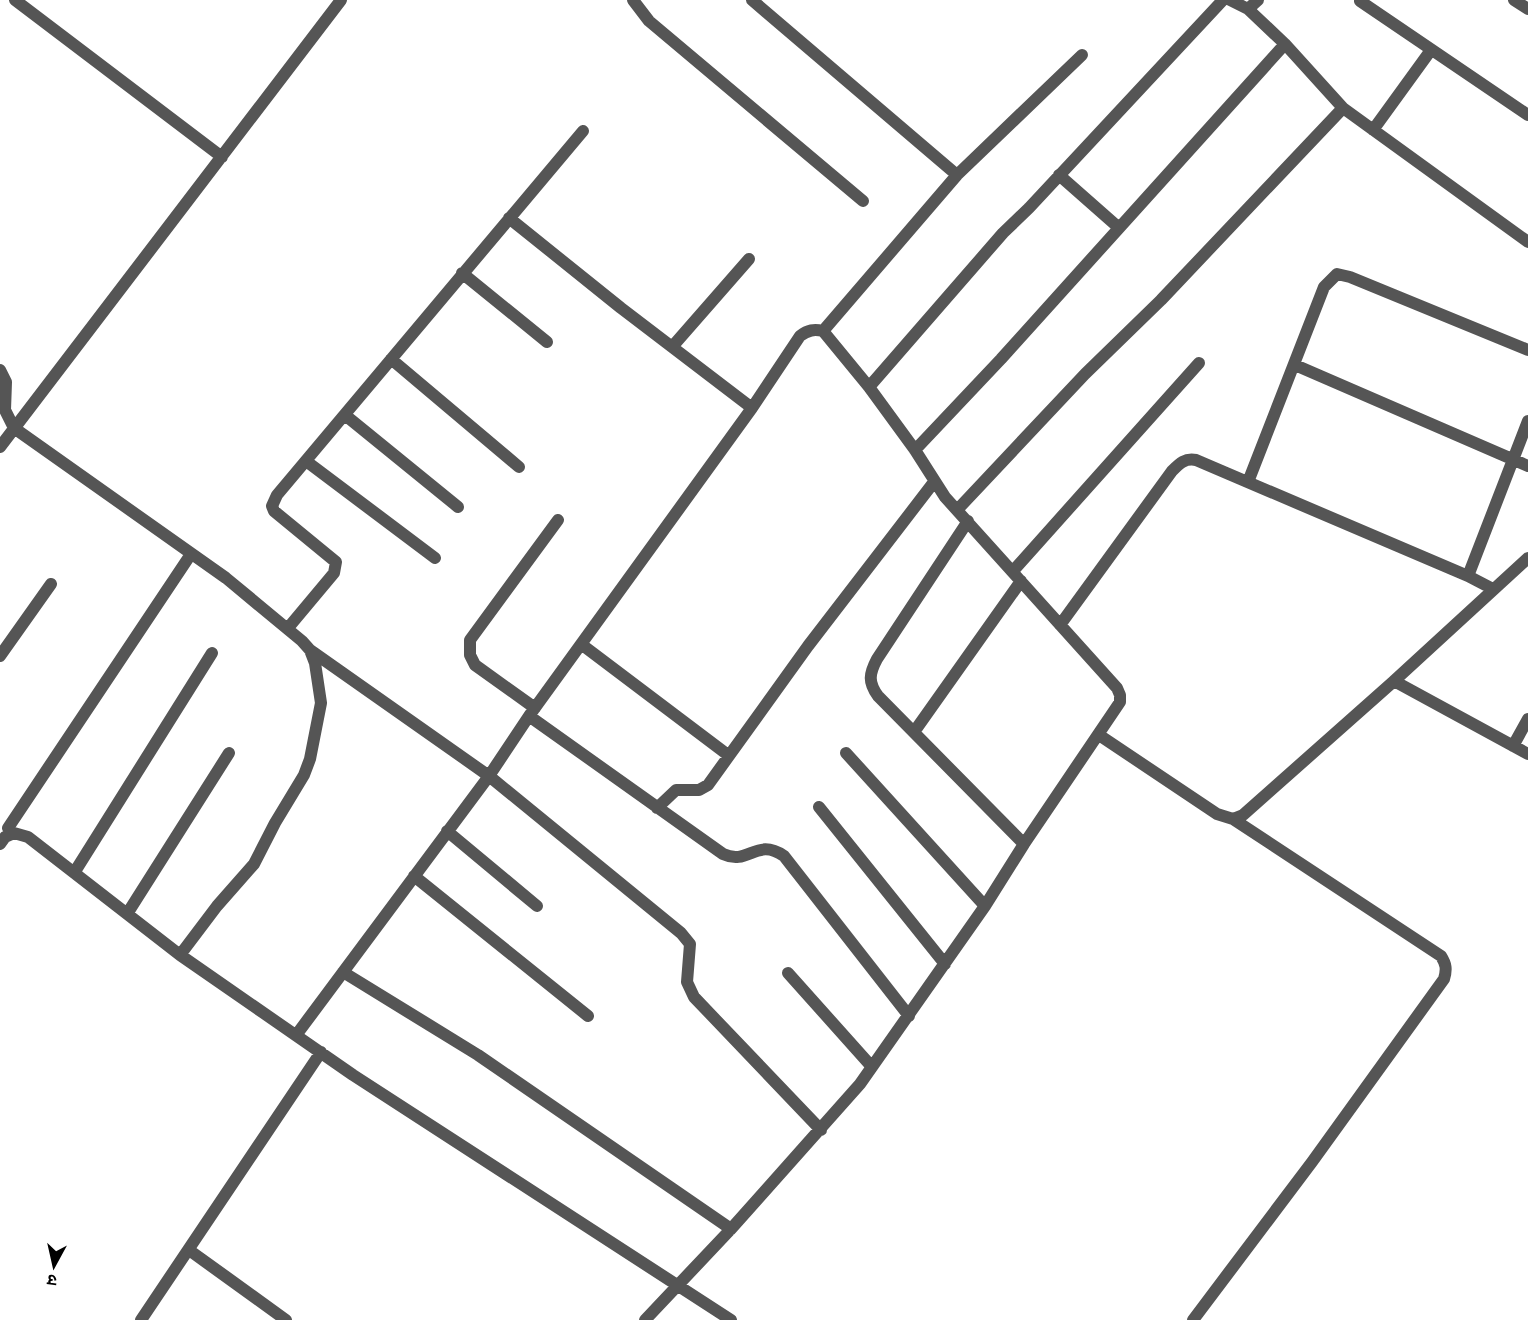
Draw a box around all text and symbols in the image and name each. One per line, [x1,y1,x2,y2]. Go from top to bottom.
north arrow [24,1236,84,1296]
text: उ [45,1270,58,1290]

